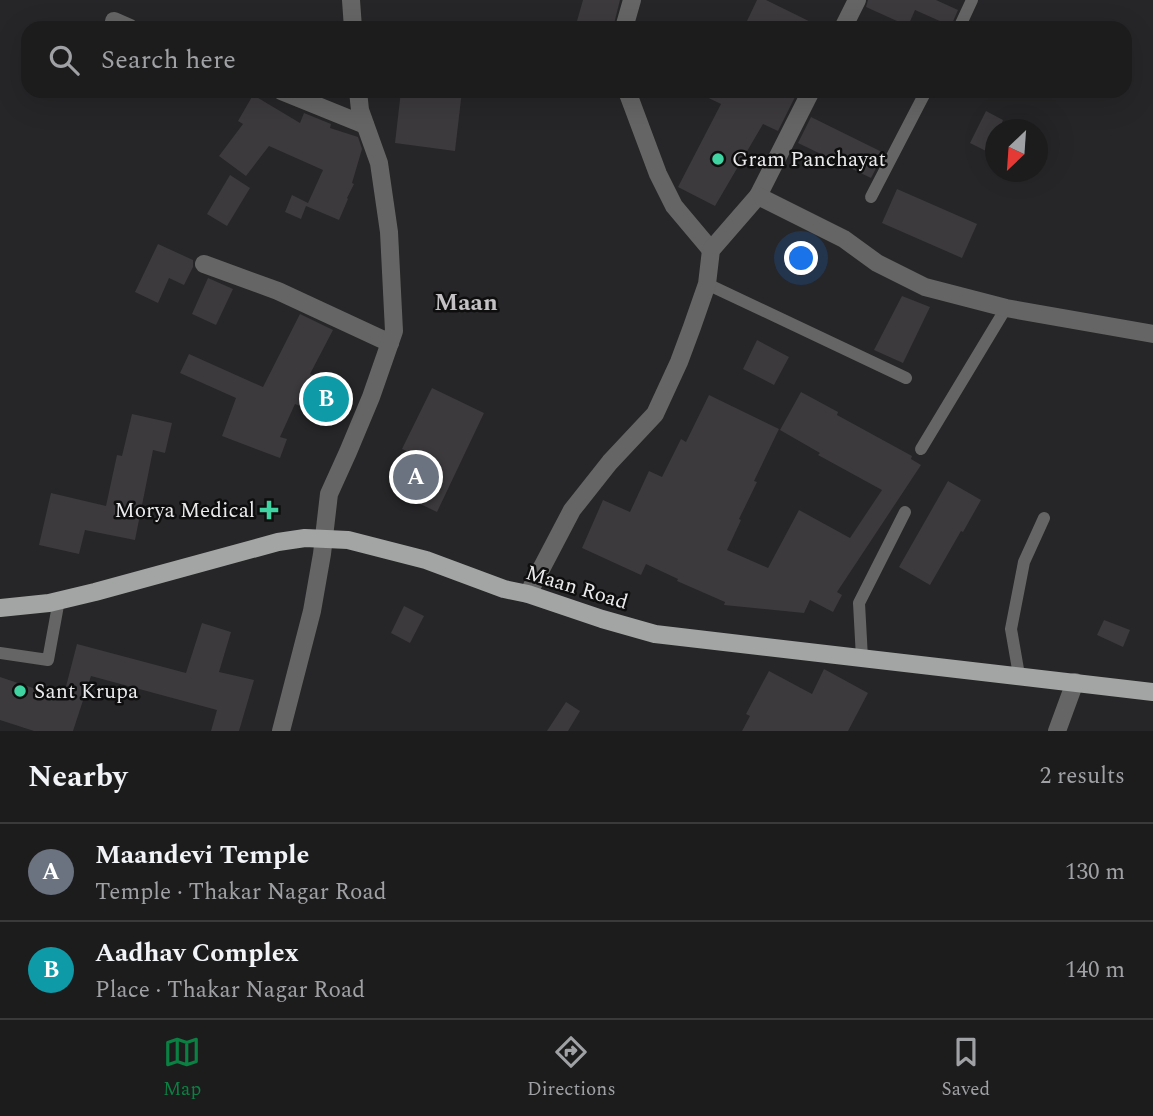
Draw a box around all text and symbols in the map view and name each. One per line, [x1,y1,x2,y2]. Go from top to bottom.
search box [21,21,1132,98]
text: Search here [101,40,236,80]
icon: search [45,41,83,79]
north arrow [985,119,1048,182]
place label: Gram Panchayat [732,144,886,176]
marker: Gram Panchayat [710,151,726,167]
your location [784,241,818,275]
district label: Maan [434,285,498,321]
pin: B [303,373,349,425]
pin: A [393,451,439,503]
place label: Morya Medical [115,495,255,527]
marker: Morya Medical [261,502,277,518]
street label: Maan Road [522,557,632,619]
place label: Sant Krupa [34,676,139,708]
marker: Sant Krupa [12,683,28,699]
text: Nearby [28,754,127,800]
text: 2 results [1040,759,1125,794]
text: Maandevi Temple [95,835,309,875]
text: A [42,855,60,890]
text: 130 m [1065,855,1125,890]
text: Temple · Thakar Nagar Road [95,875,387,910]
text: Aadhav Complex [95,933,299,973]
text: B [43,953,59,988]
text: 140 m [1065,953,1125,988]
text: Place · Thakar Nagar Road [95,973,365,1008]
tab: Map [163,1033,201,1104]
tab: Directions [527,1033,616,1104]
tab: Saved [941,1033,990,1104]

